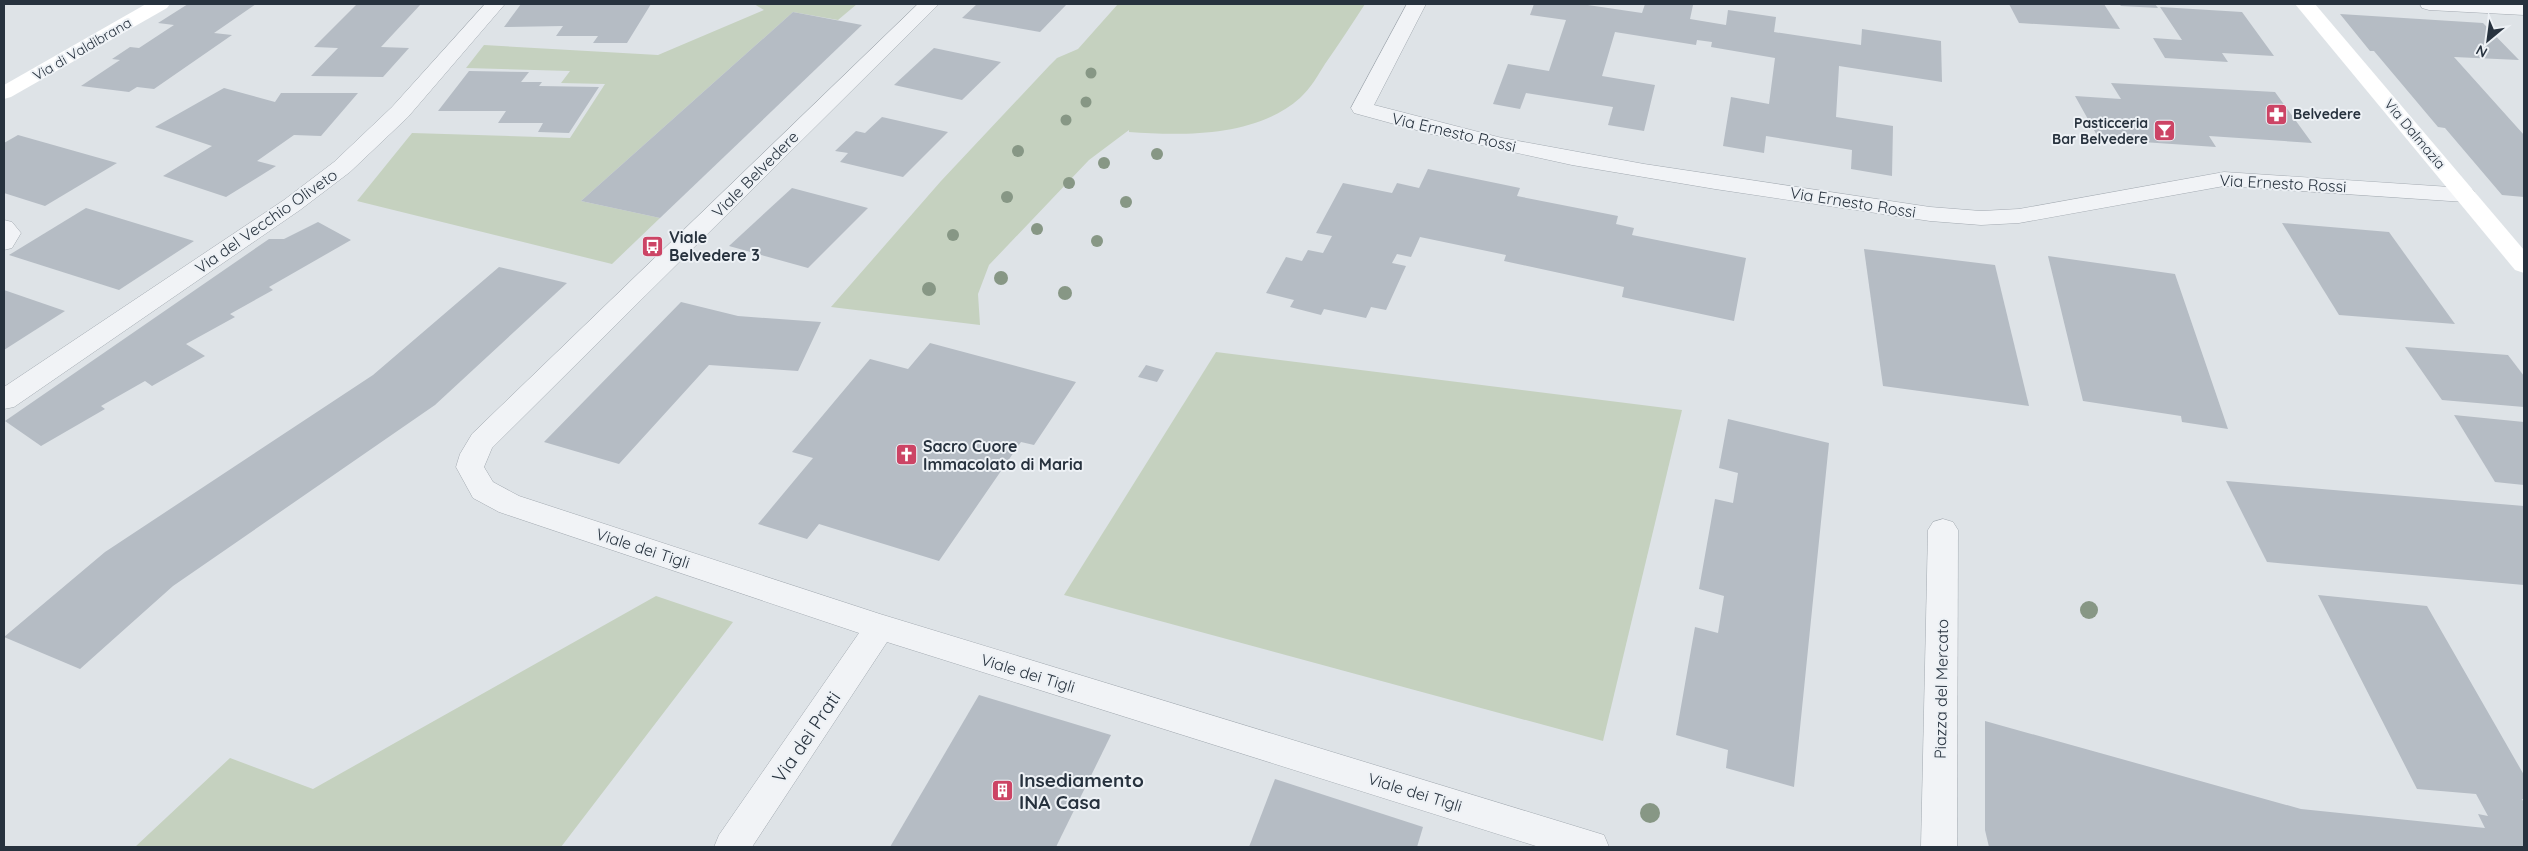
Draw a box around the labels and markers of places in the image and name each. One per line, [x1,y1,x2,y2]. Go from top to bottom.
pharmacy icon: Belvedere [2265,102,2289,126]
place label: Belvedere [2293,105,2361,123]
place label: Pasticceria Bar Belvedere [2052,114,2148,148]
bar icon: Pasticceria Bar Belvedere [2152,119,2176,143]
place label: Viale Belvedere 3 [669,227,760,265]
bus stop icon: Viale Belvedere 3 [641,234,665,258]
place label: Sacro Cuore Immacolato di Maria [923,436,1083,474]
church icon: Sacro Cuore Immacolato di Maria [895,443,919,467]
place label: Insediamento INA Casa [1019,768,1144,814]
building icon: Insediamento INA Casa [991,779,1015,803]

